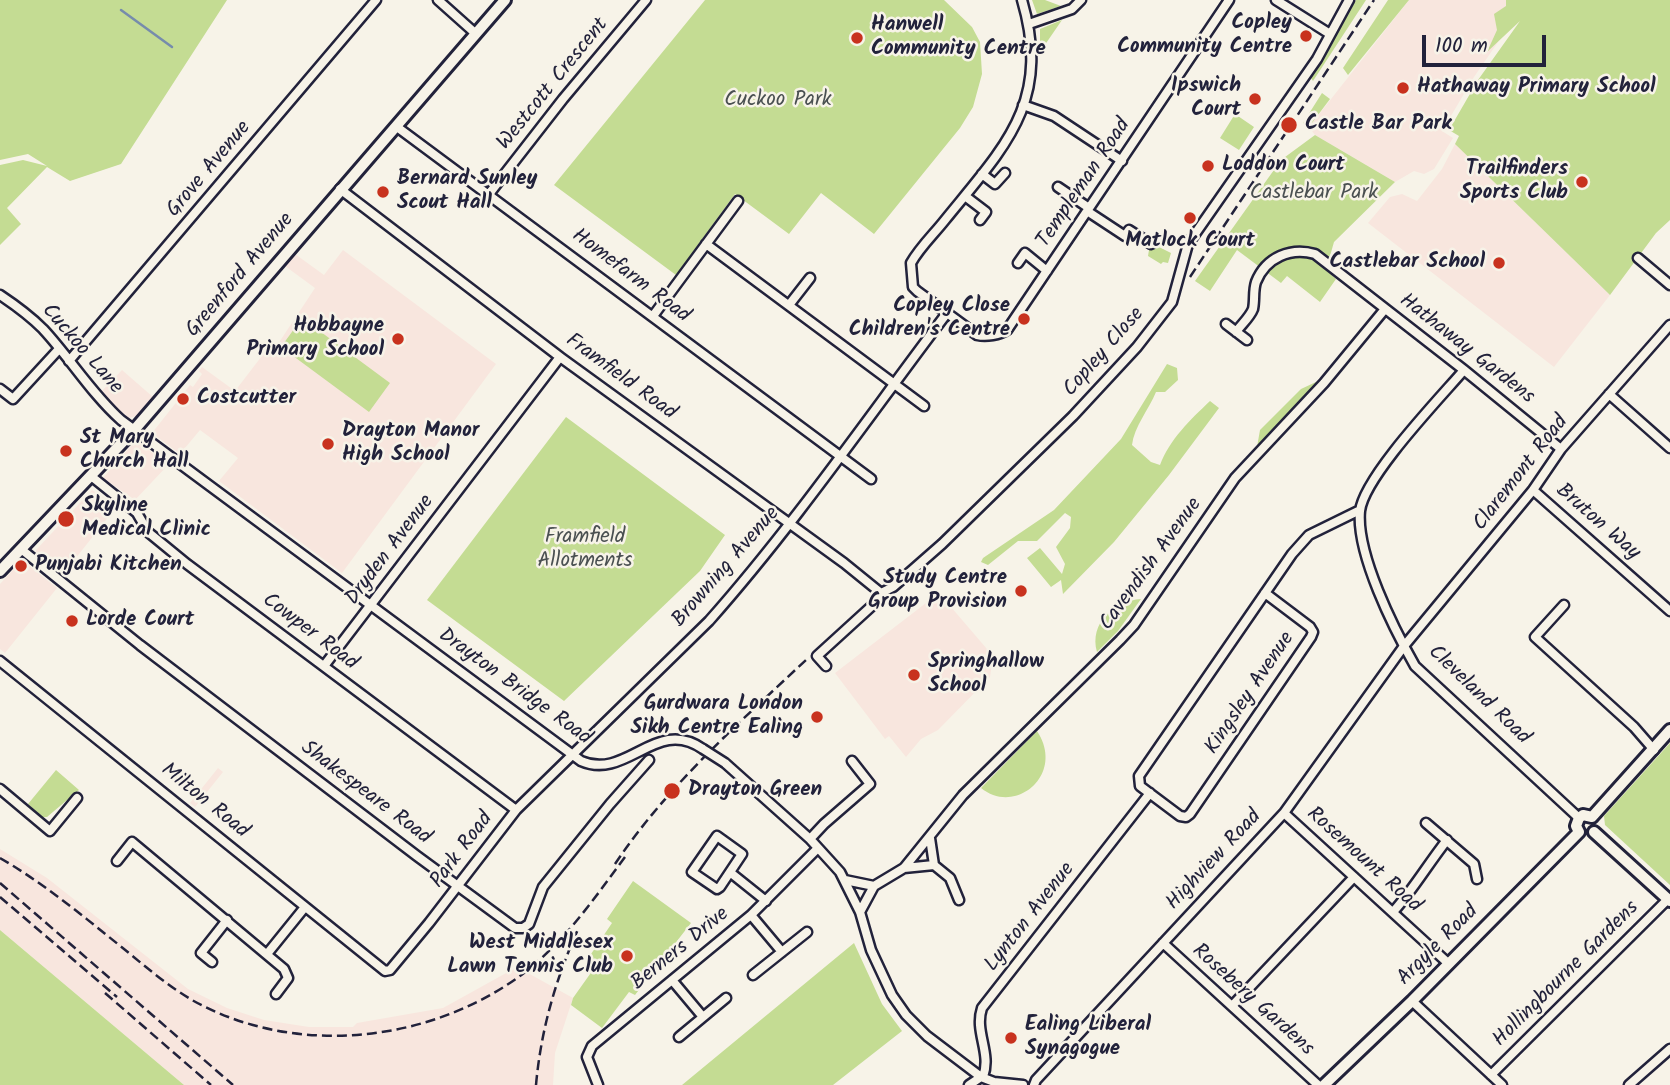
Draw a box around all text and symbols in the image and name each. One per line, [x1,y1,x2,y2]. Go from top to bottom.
place label: Copley Community Centre [1117,11,1292,61]
place label: Hanwell Community Centre [871,13,1046,63]
street label: Westcott Crescent [493,14,615,156]
scale bar [1425,21,1549,65]
marker: Copley Community Centre [1298,28,1314,44]
marker: Hanwell Community Centre [849,30,865,46]
text: 100 m [1435,30,1488,63]
place label: Ipswich Court [1171,74,1241,124]
place label: Hathaway Primary School [1417,75,1656,101]
marker: Hathaway Primary School [1395,80,1411,96]
park label: Cuckoo Park [724,88,832,114]
marker: Ipswich Court [1247,91,1263,107]
place label: Castle Bar Park [1305,112,1452,138]
street label: Templeman Road [1033,115,1137,253]
marker: Castle Bar Park [1279,115,1299,135]
street label: Grove Avenue [162,117,258,223]
place label: Loddon Court [1222,153,1345,179]
place label: Trailfinders Sports Club [1460,157,1568,207]
marker: Loddon Court [1200,158,1216,174]
place label: Bernard Sunley Scout Hall [397,167,537,217]
marker: Trailfinders Sports Club [1574,174,1590,190]
park label: Castlebar Park [1250,181,1378,207]
marker: Bernard Sunley Scout Hall [375,184,391,200]
street label: Greenford Avenue [182,209,300,343]
marker: Matlock Court [1182,210,1198,226]
street label: Homefarm Road [566,224,694,330]
place label: Matlock Court [1125,229,1255,255]
place label: Castlebar School [1329,250,1485,276]
marker: Castlebar School [1491,255,1507,271]
street label: Hathaway Gardens [1393,289,1539,411]
place label: Copley Close Children's Centre [849,294,1010,344]
street label: Cuckoo Lane [35,300,127,400]
street label: Copley Close [1059,303,1151,403]
marker: Copley Close Children's Centre [1016,311,1032,327]
place label: Hobbayne Primary School [246,314,384,364]
street label: Framfield Road [560,329,680,427]
marker: Hobbayne Primary School [390,331,406,347]
place label: Costcutter [197,386,296,412]
marker: Costcutter [175,391,191,407]
street label: Claremont Road [1469,411,1575,537]
place label: Drayton Manor High School [342,419,479,469]
place label: St Mary Church Hall [80,426,188,476]
marker: Drayton Manor High School [320,436,336,452]
marker: St Mary Church Hall [58,443,74,459]
street label: Bruton Way [1550,479,1644,567]
street label: Dryden Avenue [341,491,441,611]
place label: Skyline Medical Clinic [82,494,211,544]
street label: Cavendish Avenue [1095,494,1209,636]
street label: Browning Avenue [668,503,786,633]
marker: Skyline Medical Clinic [56,509,76,529]
park label: Framfield Allotments [537,525,633,575]
place label: Punjabi Kitchen [35,553,182,579]
marker: Punjabi Kitchen [13,558,29,574]
place label: Study Centre Group Provision [868,566,1007,616]
marker: Study Centre Group Provision [1013,583,1029,599]
street label: Cowper Road [256,589,362,677]
place label: Lorde Court [86,608,194,634]
marker: Lorde Court [64,613,80,629]
street label: Drayton Bridge Road [432,624,596,752]
street label: Kingsley Avenue [1201,628,1301,760]
street label: Cleveland Road [1422,641,1534,751]
place label: Springhallow School [928,650,1044,700]
marker: Springhallow School [906,667,922,683]
place label: Gurdwara London Sikh Centre Ealing [630,692,803,742]
marker: Gurdwara London Sikh Centre Ealing [809,709,825,725]
street label: Shakespeare Road [295,737,435,851]
street label: Milton Road [155,759,253,845]
place label: Drayton Green [688,778,822,804]
marker: Drayton Green [662,781,682,801]
street label: Rosemount Road [1300,803,1426,919]
street label: Highview Road [1162,806,1268,916]
street label: Park Road [426,808,500,894]
street label: Lynton Avenue [981,858,1081,978]
street label: Hollingbourne Gardens [1489,897,1645,1053]
street label: Argyle Road [1393,900,1485,992]
street label: Berners Drive [627,903,735,997]
place label: West Middlesex Lawn Tennis Club [447,931,613,981]
street label: Rosebery Gardens [1186,940,1318,1062]
marker: West Middlesex Lawn Tennis Club [619,948,635,964]
place label: Ealing Liberal Synagogue [1025,1013,1151,1063]
marker: Ealing Liberal Synagogue [1003,1030,1019,1046]

